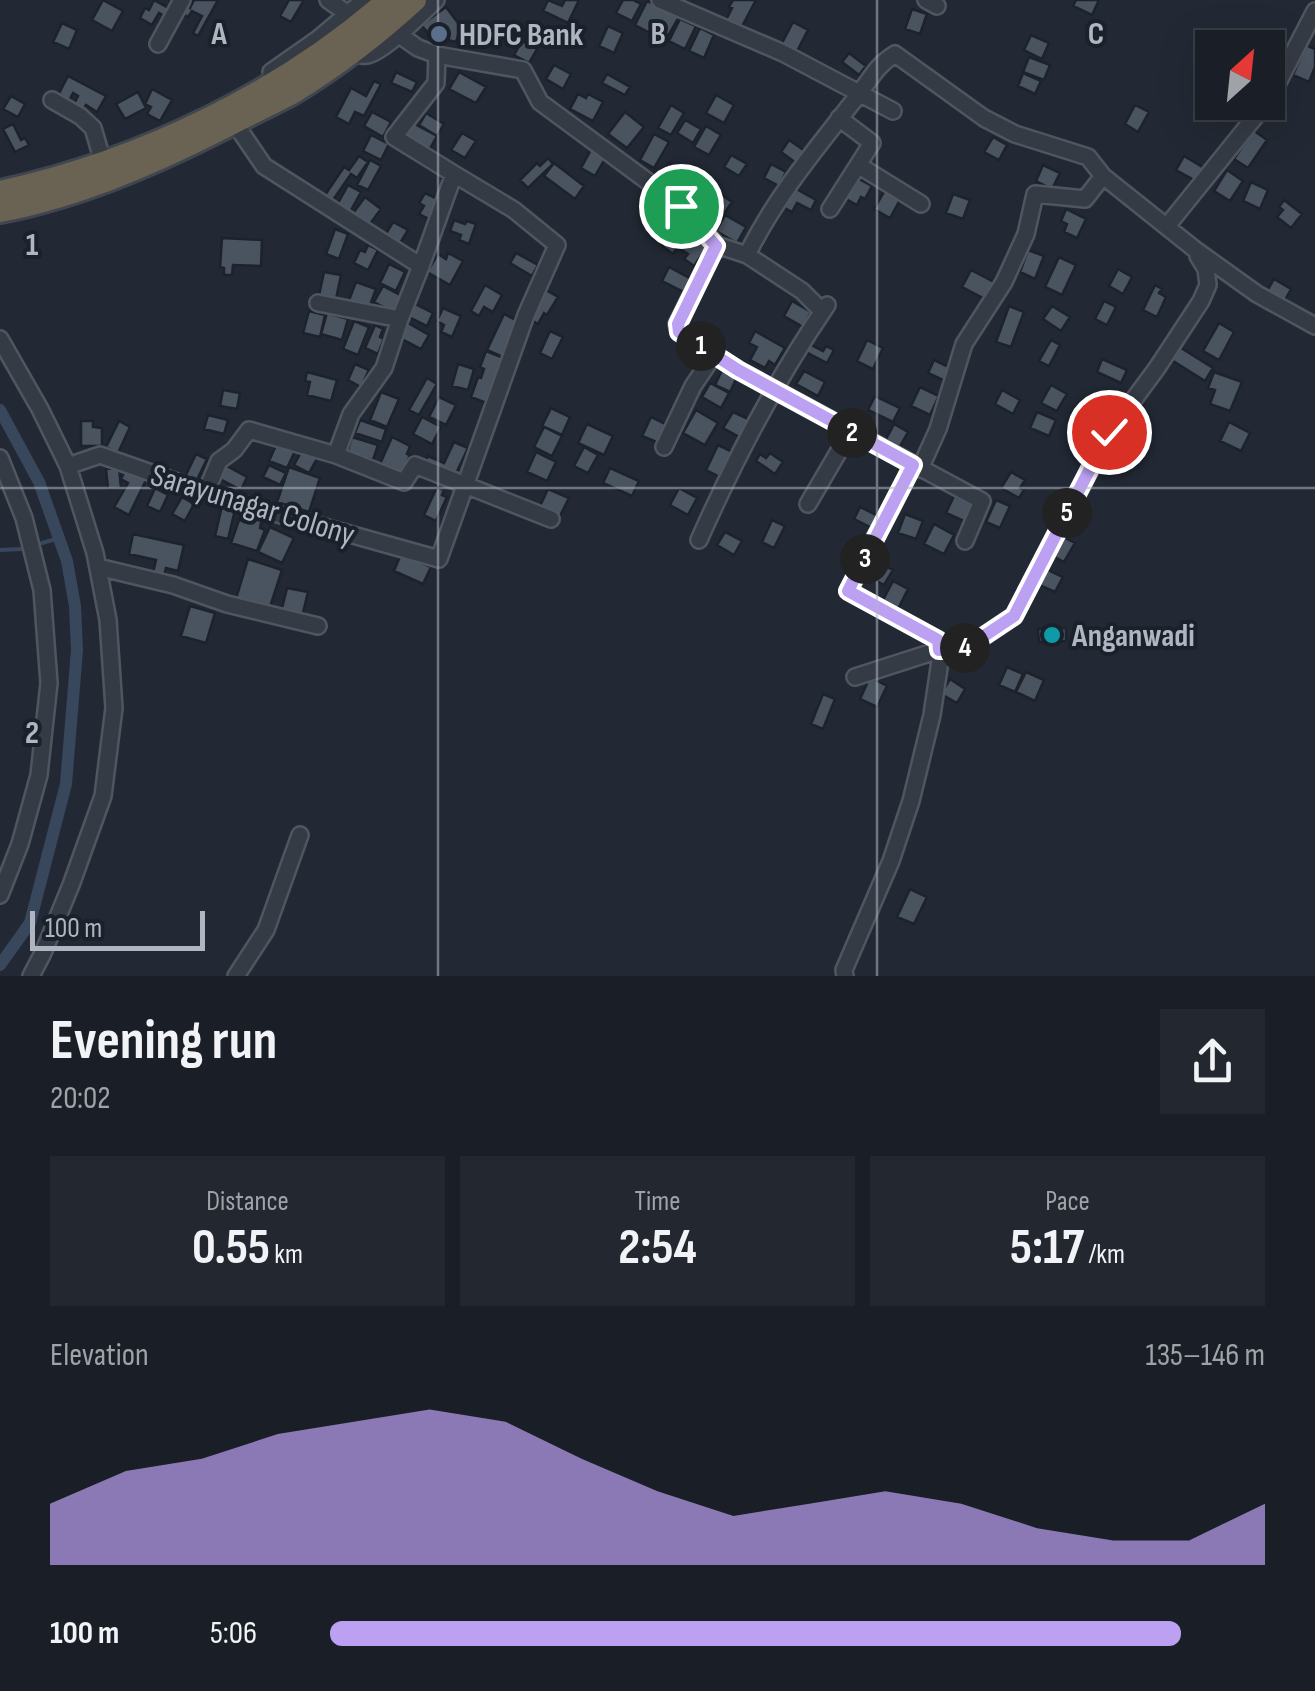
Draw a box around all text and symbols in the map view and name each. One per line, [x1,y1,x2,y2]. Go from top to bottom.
text: A [210,15,227,54]
text: B [650,15,666,54]
text: C [1088,15,1104,54]
place label: HDFC Bank [459,16,584,55]
marker: HDFC Bank [428,23,450,45]
north arrow [1195,30,1285,120]
map controls [1195,30,1285,120]
pin [639,164,724,249]
icon: arrive [654,179,709,234]
text: 1 [26,226,39,265]
pin: 1 [676,321,726,371]
text: 1 [696,329,706,362]
pin [1067,390,1152,475]
icon: check [1082,405,1137,460]
pin: 2 [827,408,877,458]
text: 2 [846,416,858,449]
street label: Sarayunagar Colony [146,456,359,555]
pin: 5 [1042,488,1092,538]
text: 5 [1061,496,1073,529]
pin: 3 [840,534,890,584]
text: 3 [859,542,871,575]
place label: Anganwadi [1071,617,1195,656]
pin: 4 [940,623,990,673]
marker: Anganwadi [1041,624,1063,646]
text: 4 [958,631,972,664]
text: 2 [25,714,39,753]
scale bar [30,906,205,950]
text: 100 m [45,912,102,945]
text: Evening run [50,1008,277,1075]
button: share [1160,1009,1265,1114]
text: 20:02 [50,1079,111,1118]
text: Distance [206,1185,289,1218]
text: Time [635,1185,680,1218]
text: Pace [1045,1185,1090,1218]
text: 0.55 [192,1218,270,1278]
text: 2:54 [618,1218,697,1278]
text: 5:17 [1010,1218,1084,1278]
text: km [270,1238,303,1271]
text: /km [1084,1238,1125,1271]
text: Elevation [50,1336,149,1375]
text: 135–146 m [1146,1336,1265,1375]
text: 100 m [50,1614,119,1653]
text: 5:06 [210,1614,257,1653]

